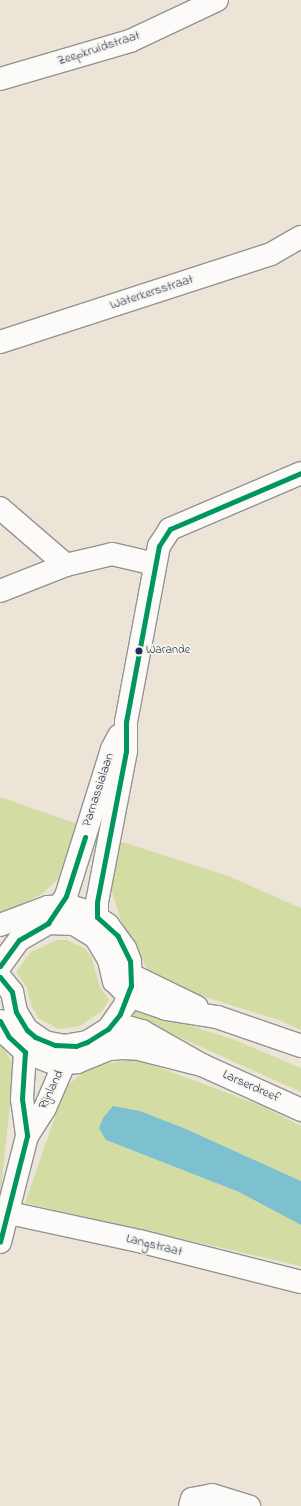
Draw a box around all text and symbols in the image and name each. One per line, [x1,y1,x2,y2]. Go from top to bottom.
street label: Zeepkruidstraat [56,28,142,70]
street label: Waterkersstraat [108,272,196,314]
place label: Warande [146,644,190,658]
marker: Warande [134,646,144,656]
street label: Parnassialaan [80,751,118,829]
street label: Larserdreef [220,1067,282,1107]
street label: Rijnland [36,1068,68,1112]
street label: Langstraat [124,1231,184,1261]

